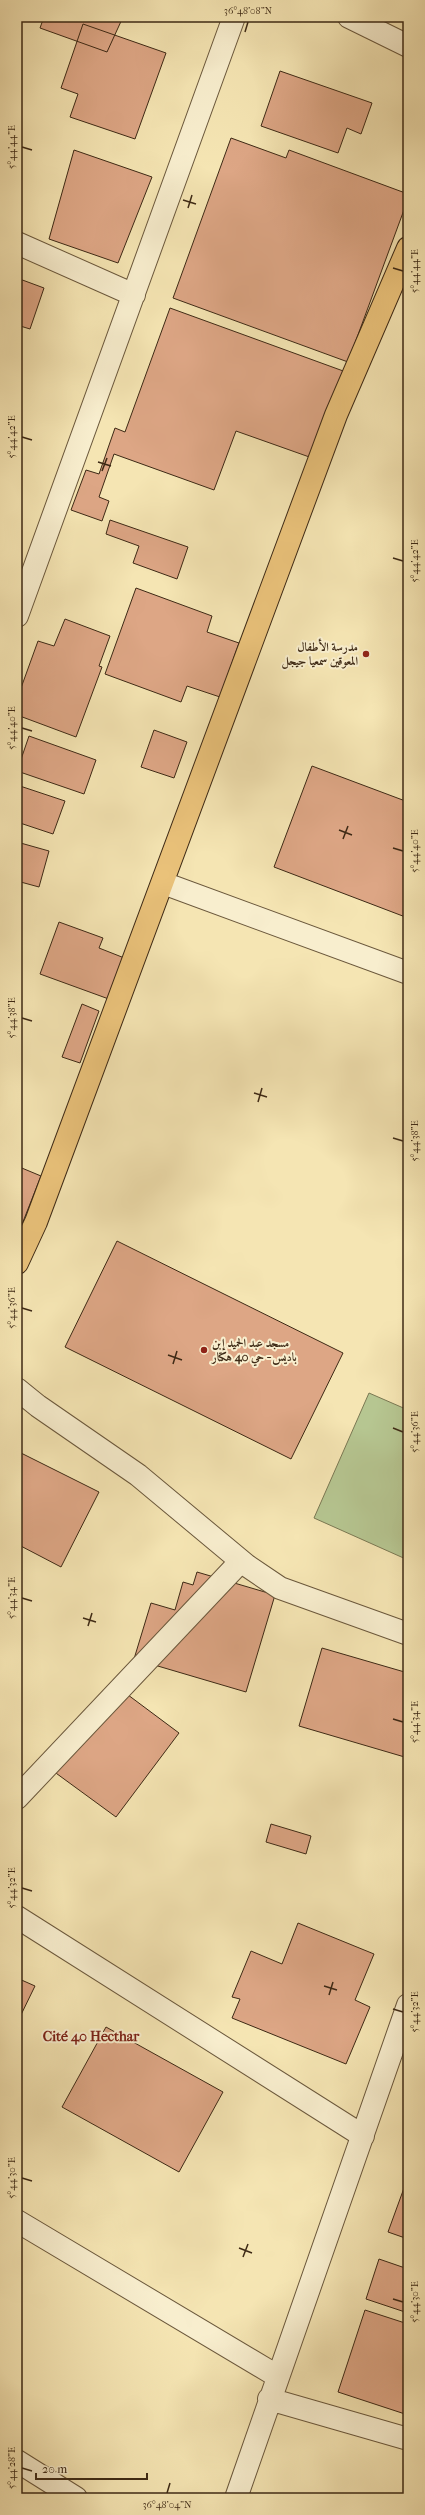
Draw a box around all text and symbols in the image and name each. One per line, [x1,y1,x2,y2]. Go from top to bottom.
text: 36°48'08"N [224,5,273,17]
text: 5°44'44"E [6,125,18,169]
text: 5°44'44"E [409,249,421,293]
text: 5°44'42"E [6,415,18,459]
text: 5°44'42"E [409,539,421,583]
place label: مدرسة الأطفال المعوقين سمعيا جيجل [281,638,358,669]
marker: مدرسة الأطفال المعوقين سمعيا جيجل [361,649,371,659]
text: 5°44'40"E [6,706,18,750]
text: 5°44'40"E [409,829,421,873]
text: 5°44'38"E [6,997,18,1039]
text: 5°44'38"E [409,1120,421,1162]
text: 5°44'36"E [6,1287,18,1329]
place label: مسجد عبد الحميد إبن باديس - حي 40 هكتار [210,1336,297,1367]
marker: مسجد عبد الحميد إبن باديس - حي 40 هكتار [199,1345,209,1355]
text: 5°44'36"E [409,1411,421,1453]
text: 5°44'34"E [6,1577,18,1619]
text: 5°44'34"E [409,1701,421,1743]
text: 5°44'32"E [6,1867,18,1909]
text: 5°44'32"E [409,1991,421,2033]
district label: Cité 40 Hecthar [43,2028,140,2045]
text: 5°44'30"E [6,2157,18,2199]
text: 5°44'30"E [409,2281,421,2323]
text: 5°44'28"E [6,2447,18,2489]
scale bar [36,2455,147,2481]
text: 20 m [42,2462,67,2476]
text: 36°48'04"N [142,2499,192,2511]

